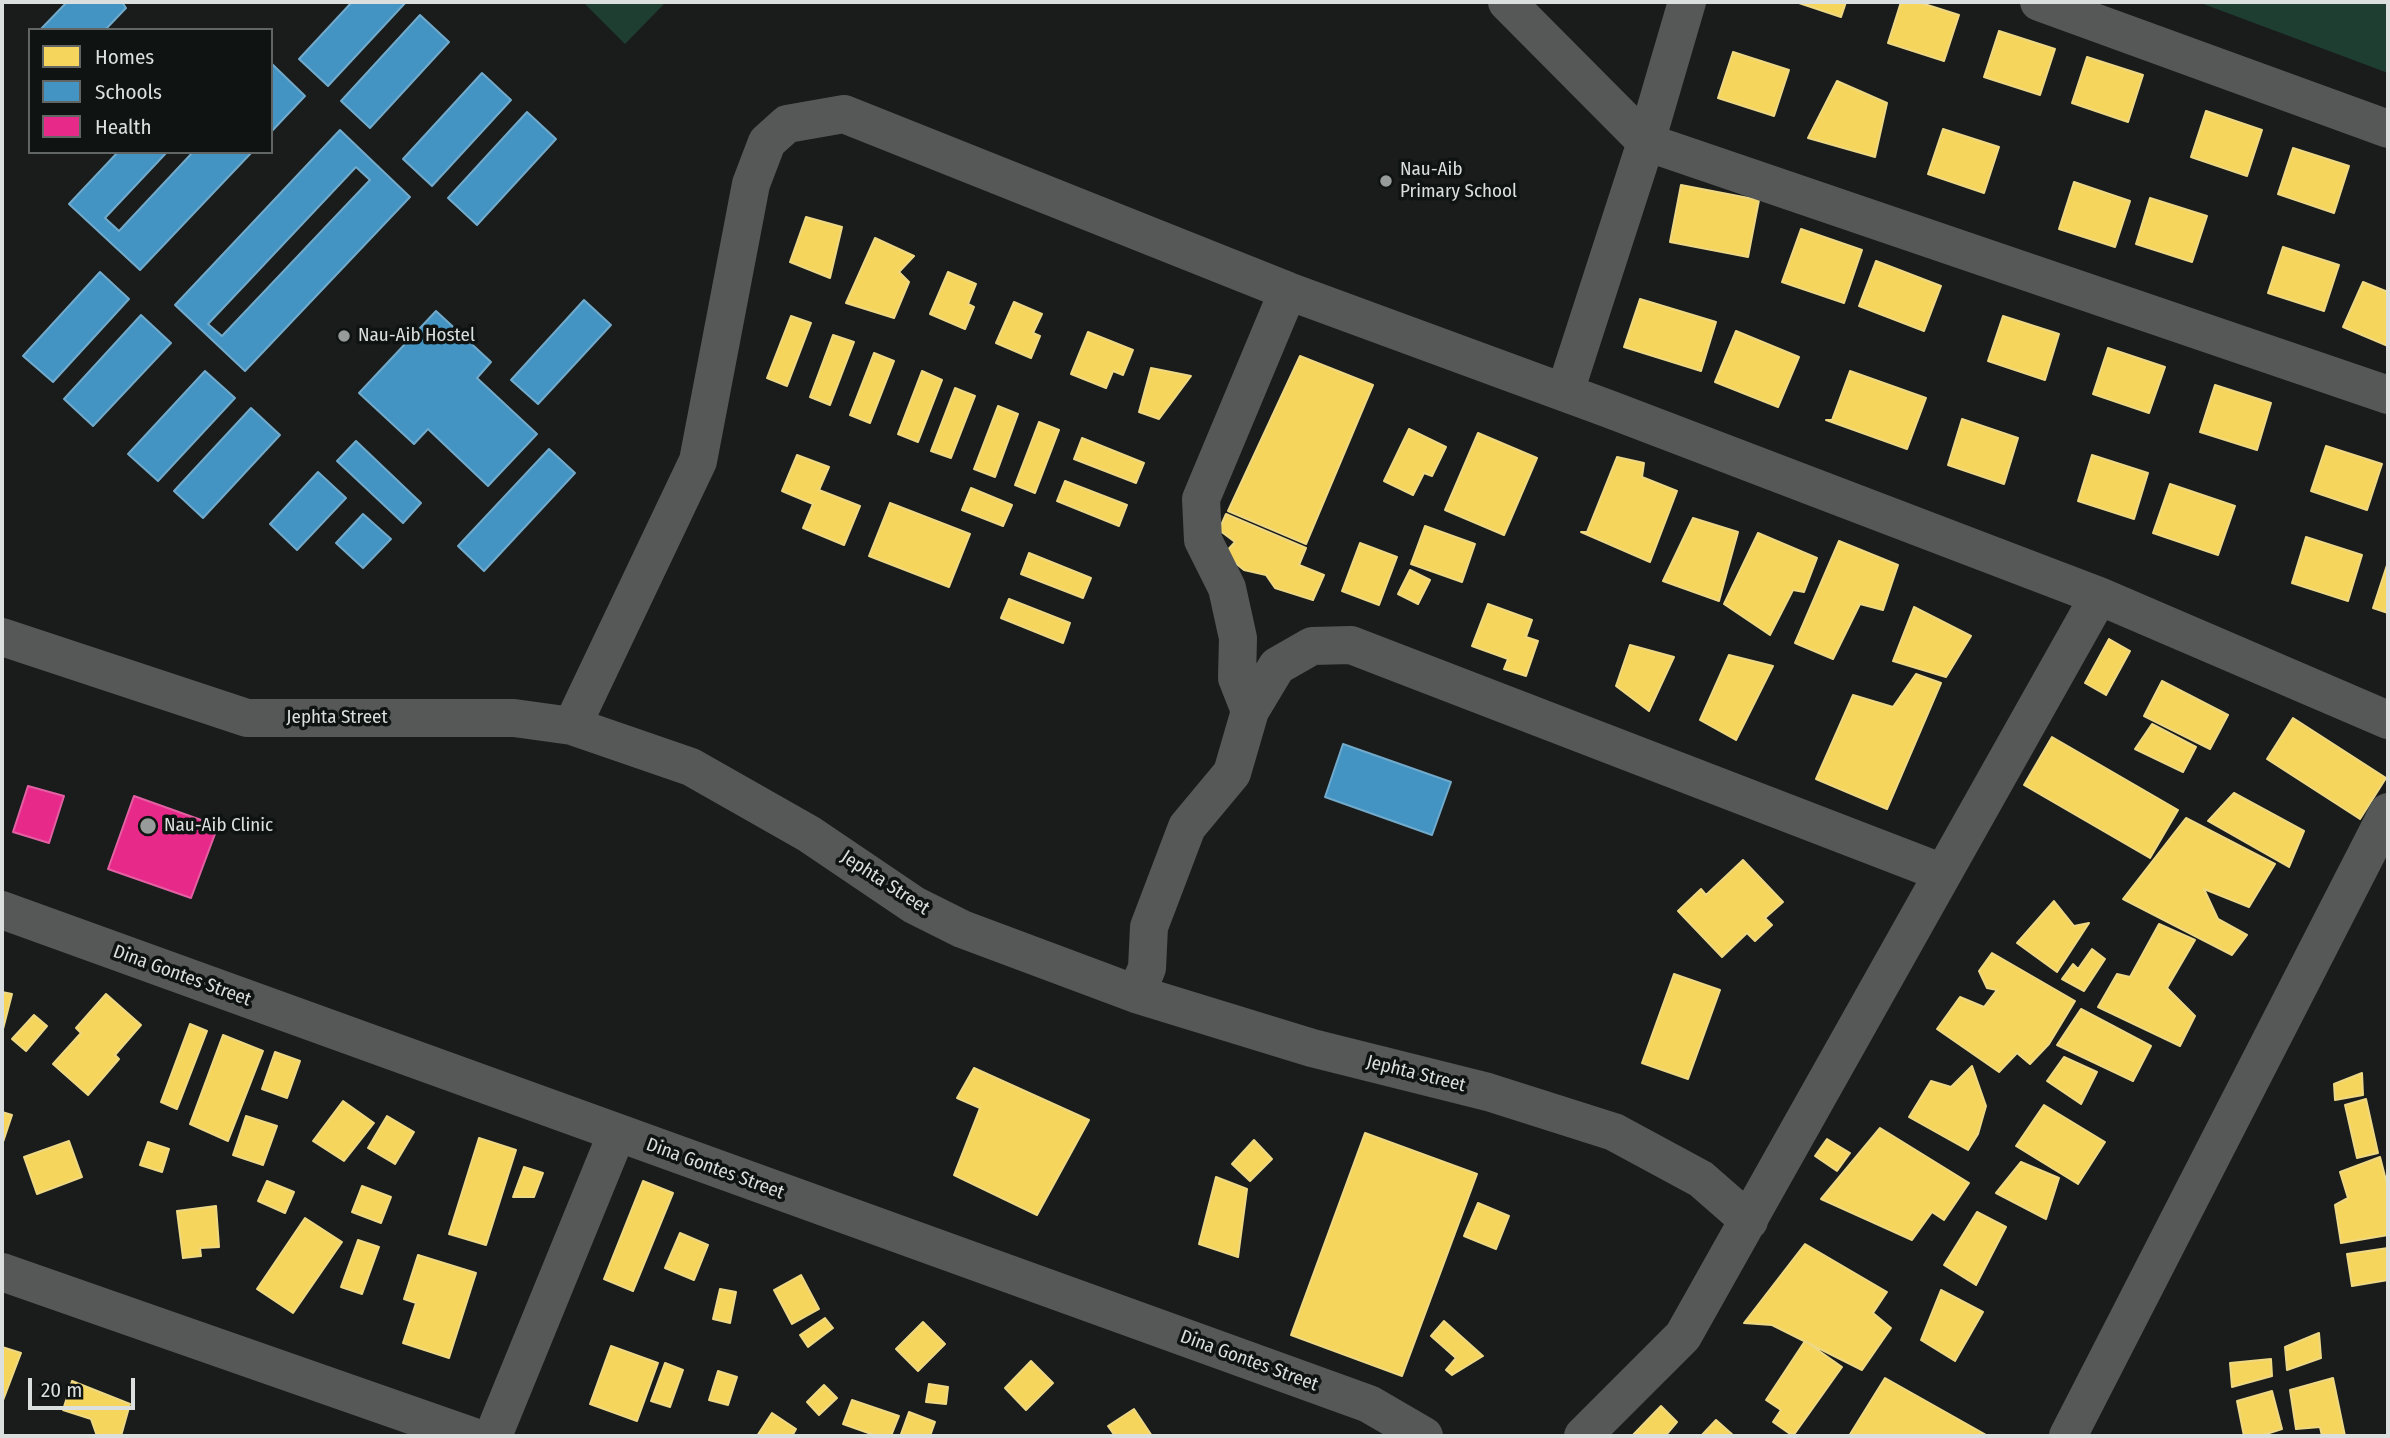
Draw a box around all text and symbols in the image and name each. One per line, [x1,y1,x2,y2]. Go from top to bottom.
legend [28,28,273,154]
text: Homes [95,44,154,70]
text: Schools [95,79,162,105]
text: Health [95,114,151,140]
place label: Nau-Aib Primary School [1400,159,1517,203]
marker: Nau-Aib Primary School [1378,173,1394,189]
place label: Nau-Aib Hostel [358,325,475,347]
marker: Nau-Aib Hostel [336,328,352,344]
street label: Jephta Street [286,707,388,729]
place label: Nau-Aib Clinic [164,815,273,837]
marker: Nau-Aib Clinic [138,816,158,836]
street label: Jephta Street [836,846,934,920]
street label: Dina Gontes Street [110,940,254,1012]
street label: Jephta Street [1364,1051,1468,1097]
street label: Dina Gontes Street [643,1133,787,1205]
street label: Dina Gontes Street [1177,1325,1321,1397]
scale bar [32,1364,138,1408]
text: 20 m [41,1377,82,1403]

